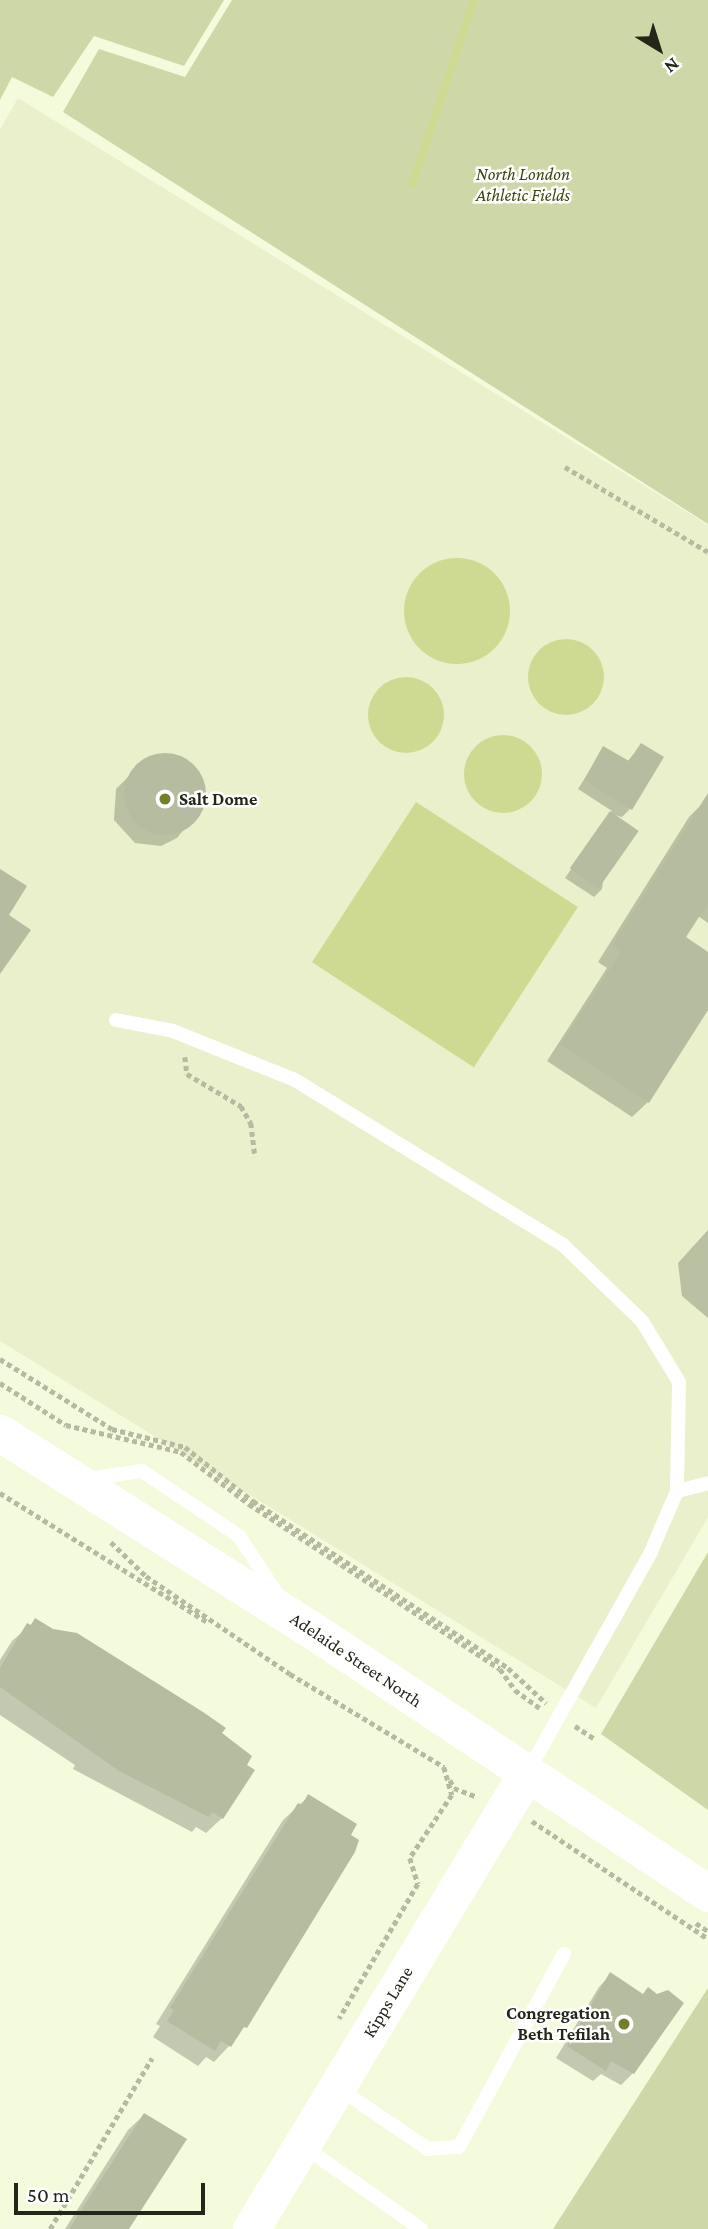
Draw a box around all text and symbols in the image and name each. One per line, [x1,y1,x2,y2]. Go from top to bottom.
north arrow [624,14,694,84]
text: N [661,54,684,78]
park label: North London Athletic Fields [476,164,570,206]
place label: Salt Dome [179,788,257,810]
marker: Salt Dome [157,791,173,807]
street label: Adelaide Street North [286,1608,426,1712]
street label: Kipps Lane [358,1962,418,2042]
place label: Congregation Beth Tefilah [506,2003,610,2046]
marker: Congregation Beth Tefilah [616,2016,632,2032]
scale bar [18,2170,208,2214]
text: 50 m [27,2183,70,2207]

